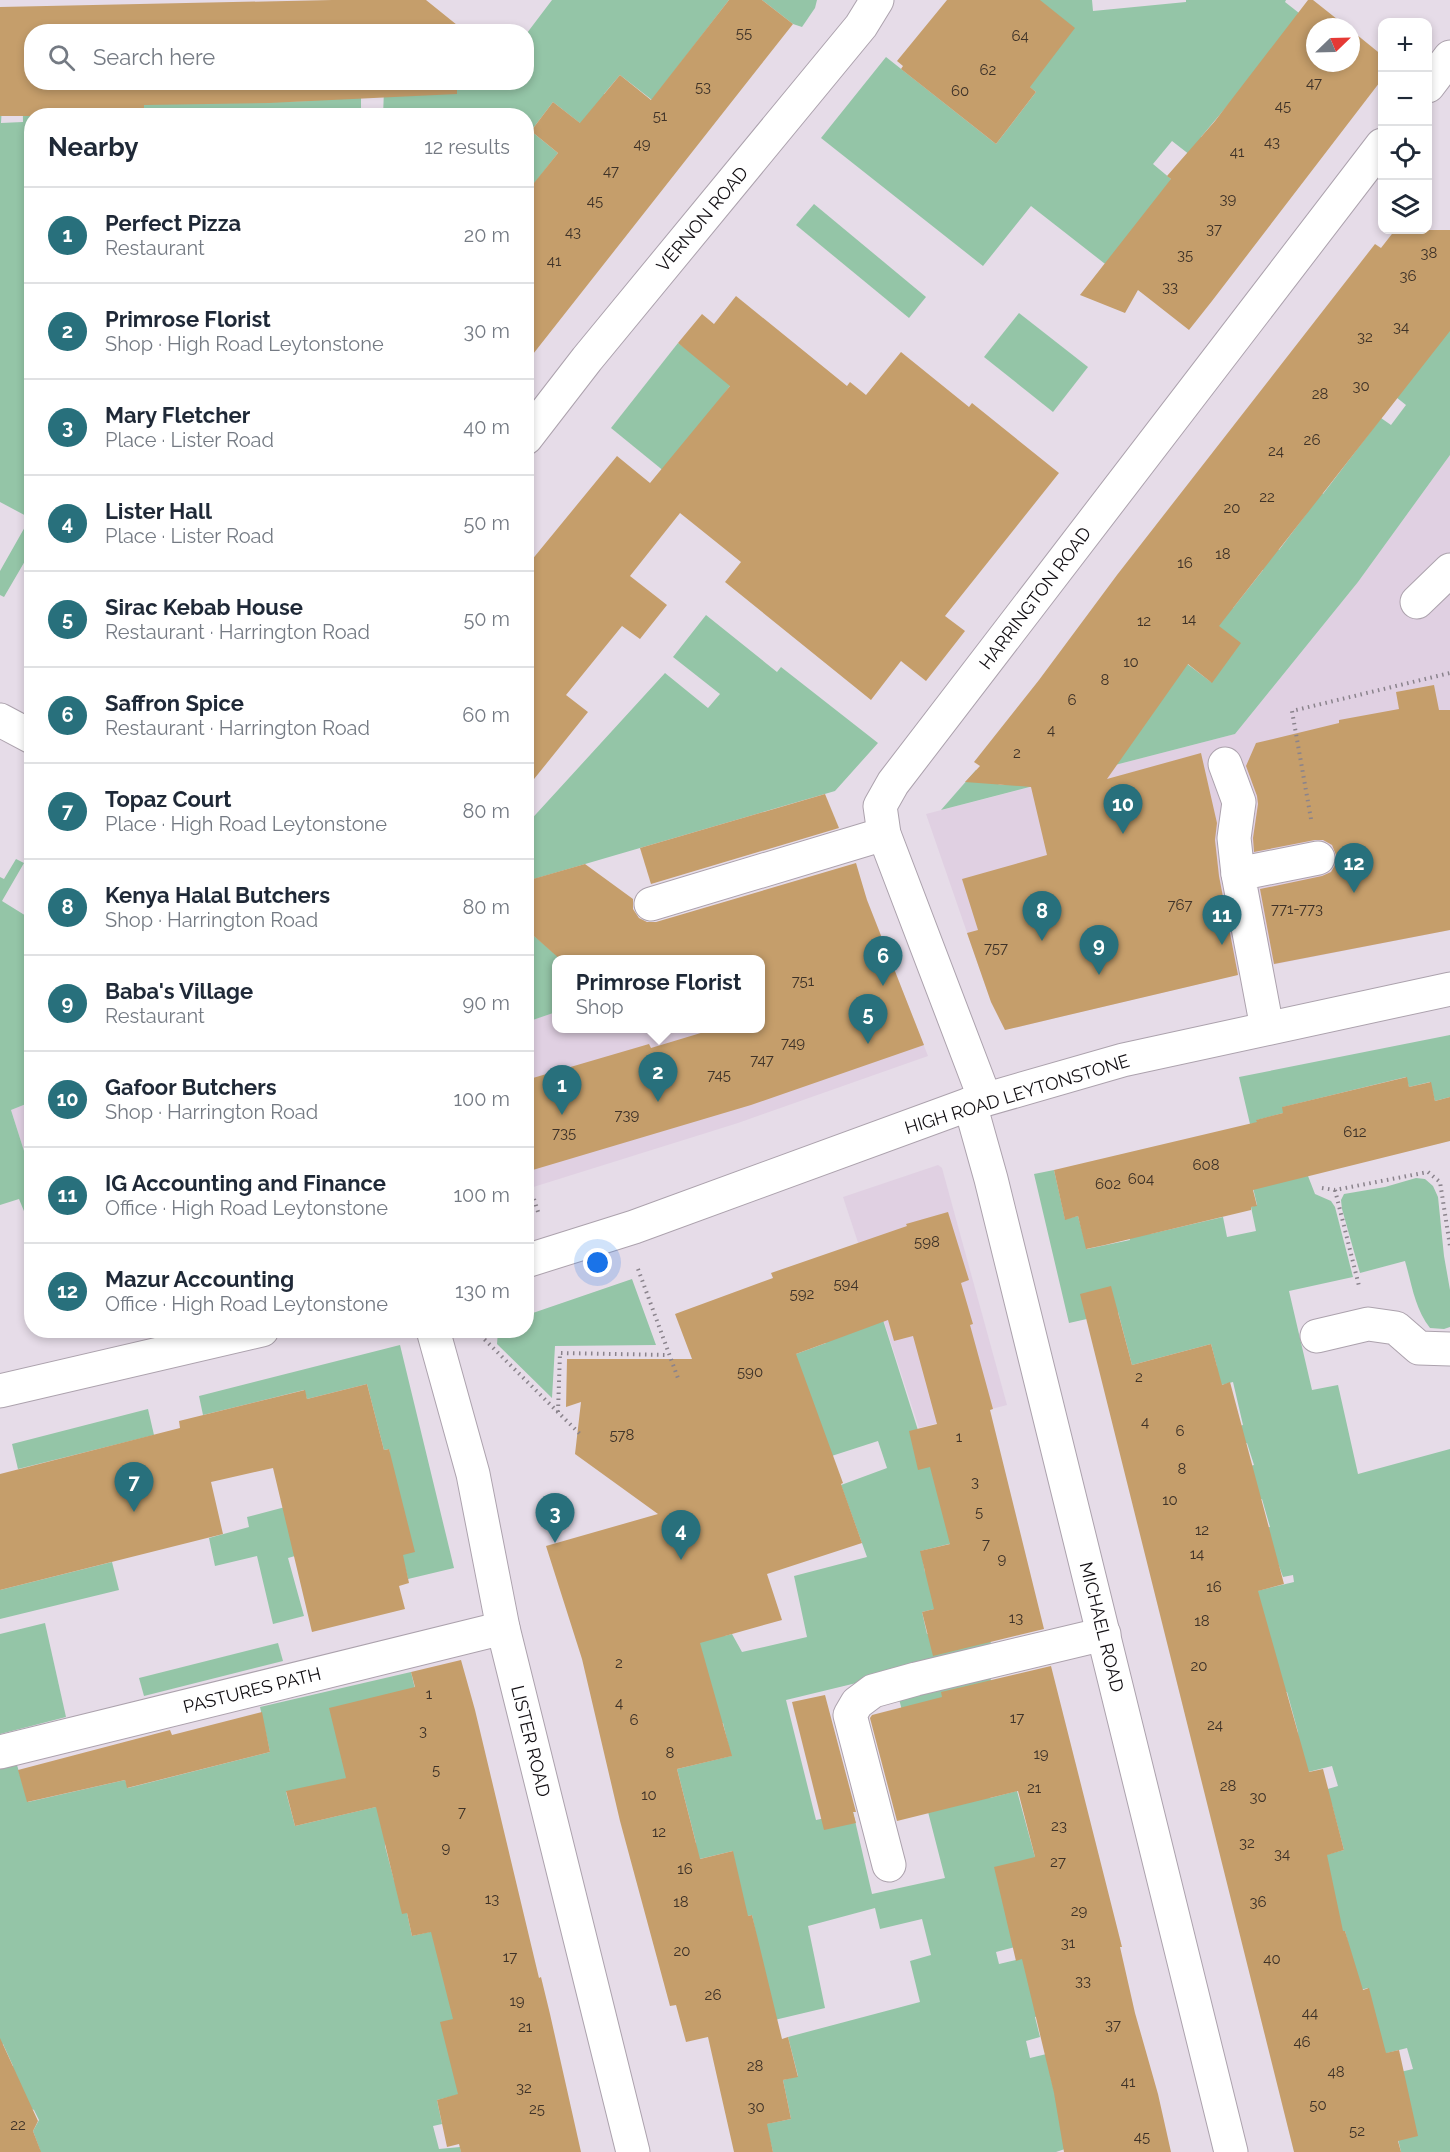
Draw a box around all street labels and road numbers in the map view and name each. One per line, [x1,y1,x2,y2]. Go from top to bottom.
street label: VERNON ROAD [652,162,752,276]
street label: HARRINGTON ROAD [975,523,1095,673]
street label: HIGH ROAD LEYTONSTONE [902,1050,1132,1138]
street label: MICHAEL ROAD [1076,1560,1128,1694]
street label: PASTURES PATH [181,1663,323,1717]
street label: LISTER ROAD [507,1683,555,1799]

